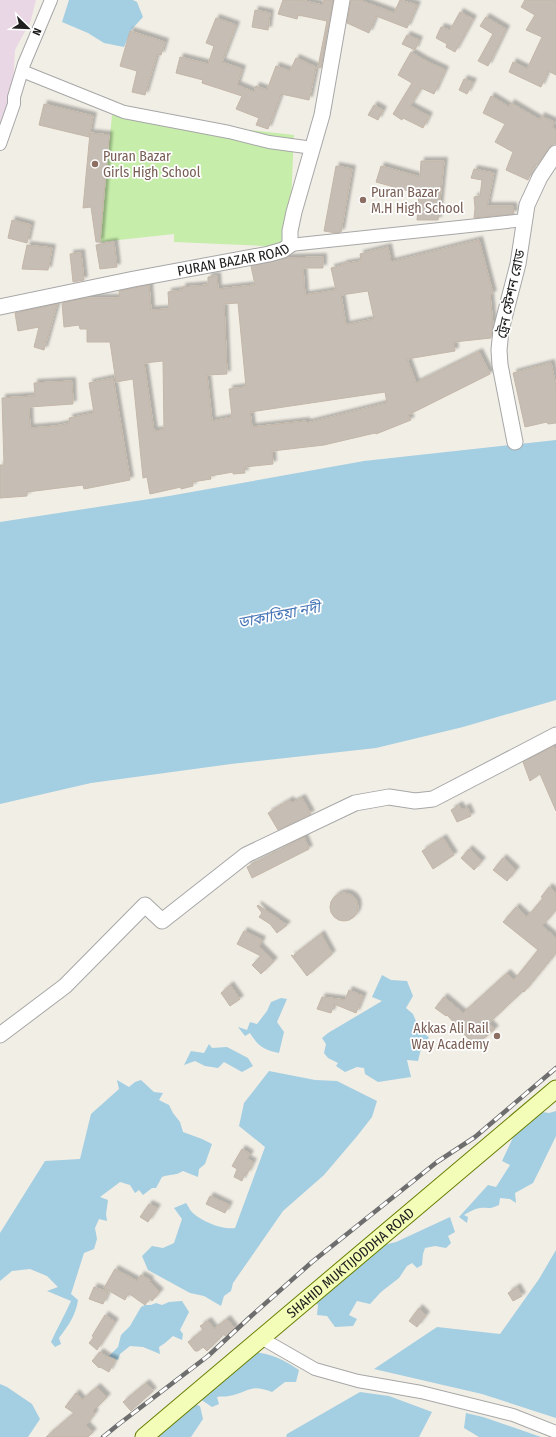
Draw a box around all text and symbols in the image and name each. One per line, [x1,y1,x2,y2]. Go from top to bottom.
north arrow [8,8,48,48]
text: N [29,26,44,37]
place label: Puran Bazar Girls High School [103,148,201,181]
marker: Puran Bazar Girls High School [90,159,100,169]
place label: Puran Bazar M.H High School [371,184,464,217]
marker: Puran Bazar M.H High School [358,195,368,205]
street label: PURAN BAZAR ROAD [176,239,293,279]
street label: ট্রেন স্টেশন রোড [493,247,529,340]
water label: ডাকাতিয়া নদী [236,598,325,632]
place label: Akkas Ali Rail Way Academy [411,1020,490,1053]
marker: Akkas Ali Rail Way Academy [492,1031,502,1041]
street label: SHAHID MUKTIJODDHA ROAD [283,1204,418,1322]

